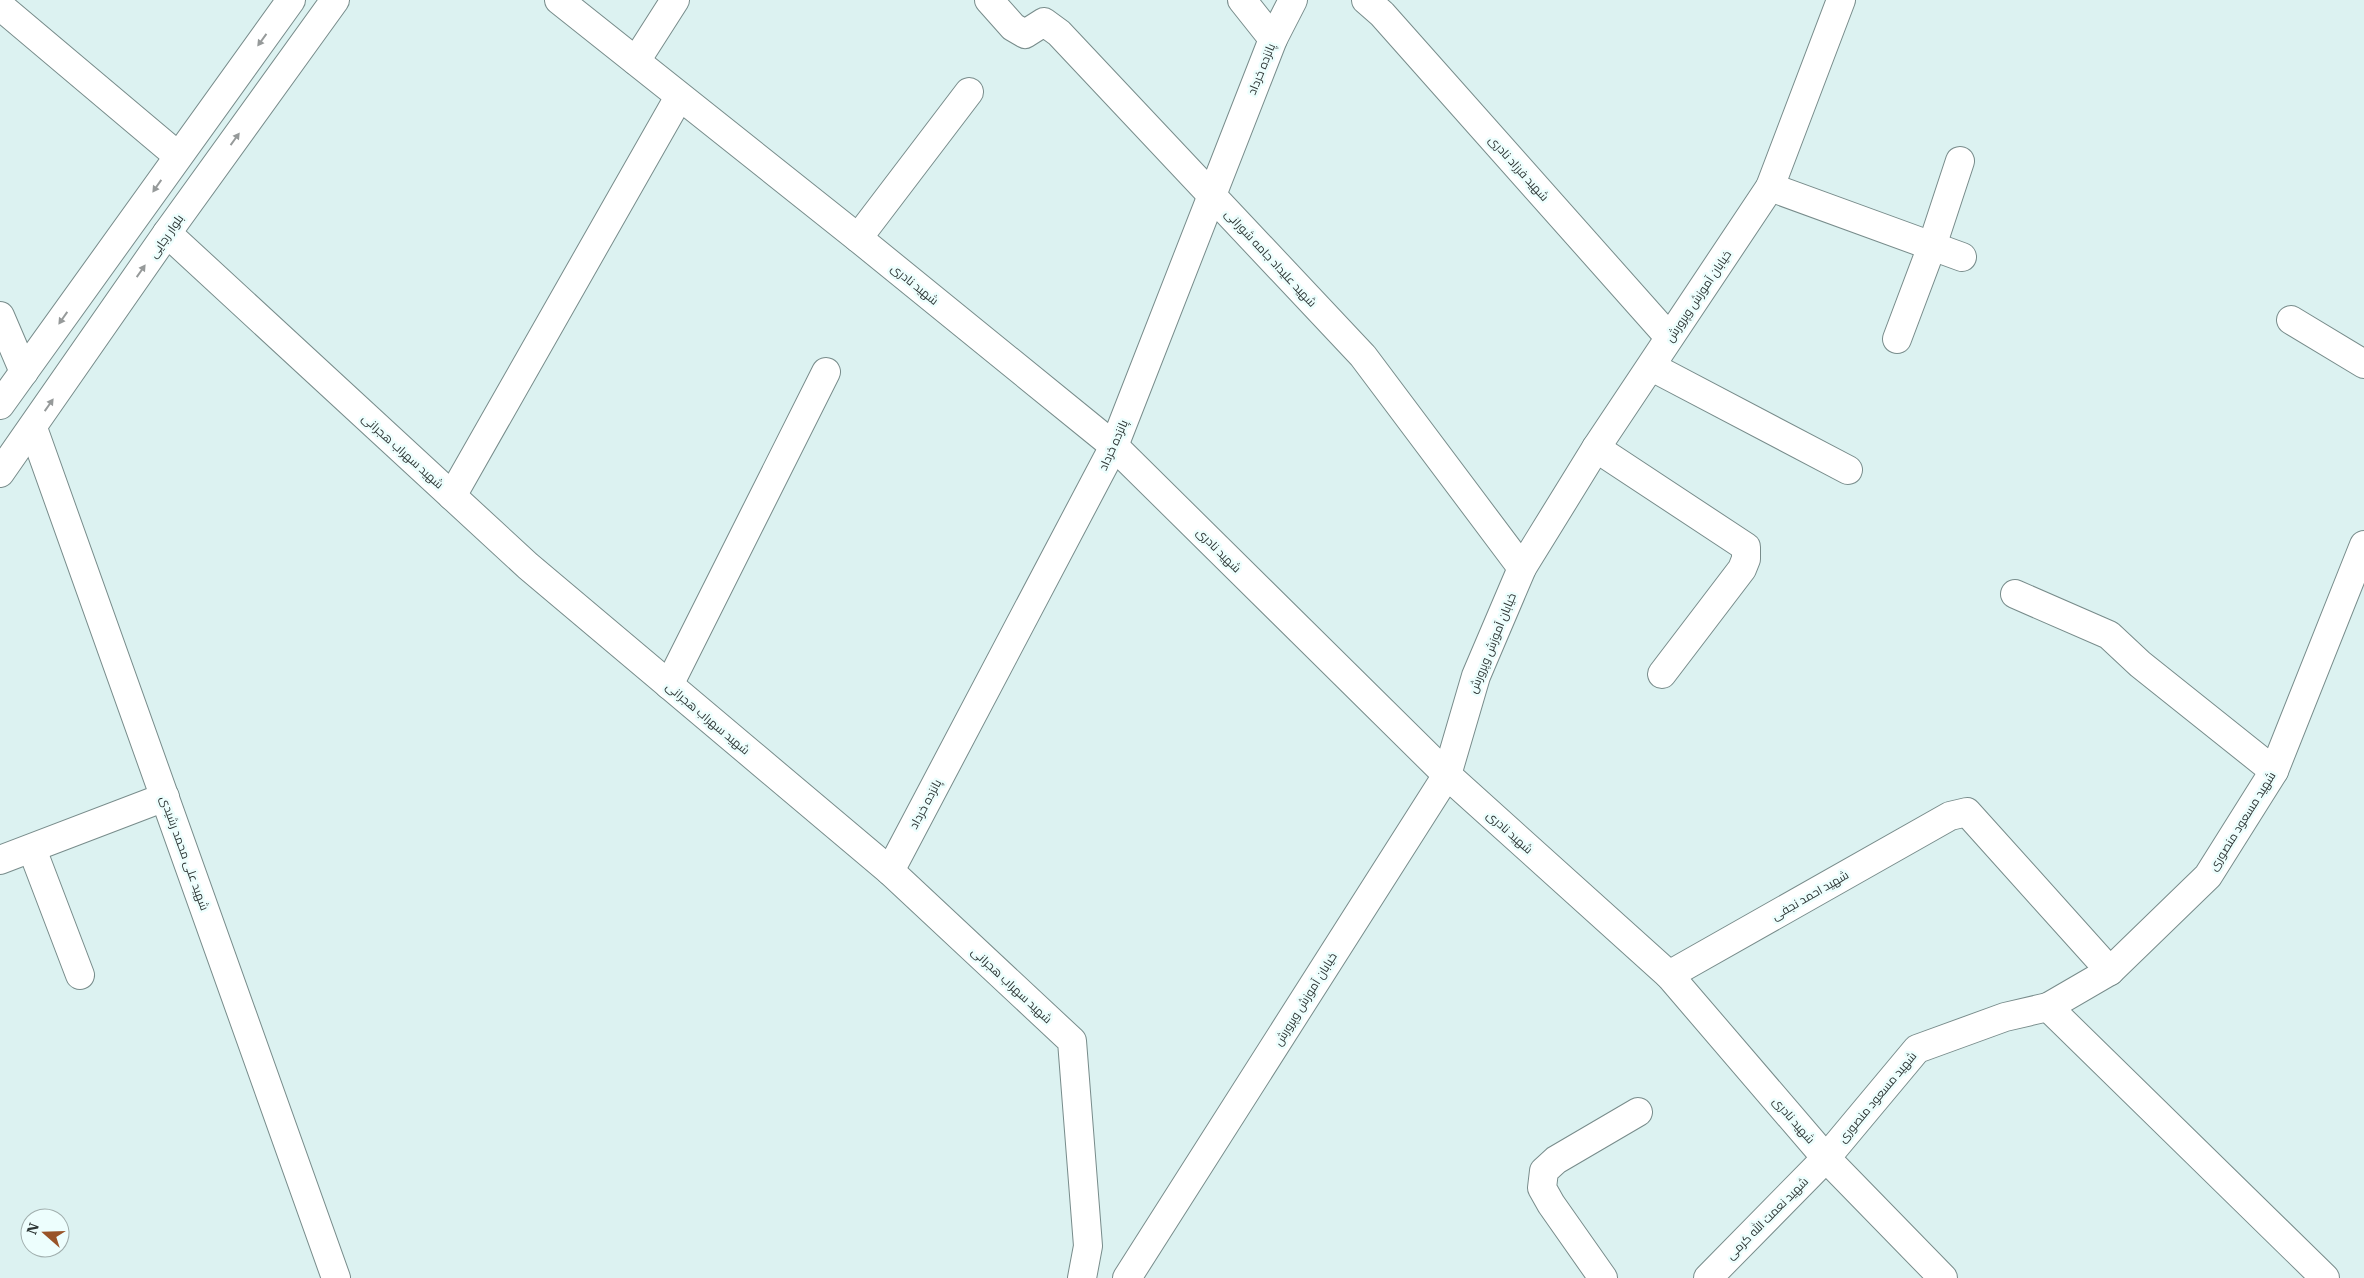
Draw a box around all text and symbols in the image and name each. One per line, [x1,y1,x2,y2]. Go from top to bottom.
one-way arrow [257,33,267,46]
street label: پانزده خرداد [1244,40,1280,98]
one-way arrow [230,132,240,146]
street label: شهید فرزاد نادری [1486,132,1552,204]
one-way arrow [152,179,162,193]
street label: شهید علیداد جامه شورانی [1222,206,1320,310]
street label: بلوار رجایی [145,211,187,261]
street label: خیابان آموزش وپرورش [1662,247,1736,346]
street label: شهید نادری [888,260,942,308]
one-way arrow [136,265,146,278]
one-way arrow [57,311,68,324]
one-way arrow [44,398,53,412]
street label: شهید سهراب هجرانی [359,410,447,492]
street label: پانزده خرداد [1095,416,1133,474]
street label: شهید نادری [1194,525,1245,576]
street label: خیابان آموزش وپرورش [1465,591,1521,696]
street label: شهید سهراب هجرانی [663,679,753,758]
street label: شهید مسعود منصوری [2205,769,2279,873]
street label: پانزده خرداد [906,776,946,832]
street label: شهید علی محمد رشیدی [157,794,213,912]
street label: شهید نادری [1484,807,1536,857]
street label: شهید احمد نجفی [1769,867,1851,923]
street label: شهید سهراب هجرانی [969,944,1056,1026]
street label: خیابان آموزش وپرورش [1270,950,1341,1049]
street label: شهید مسعود منصوری [1835,1048,1919,1146]
street label: شهید نادری [1770,1094,1818,1146]
street label: شهید نعمت الله کرمی [1723,1174,1811,1262]
north arrow [20,1208,70,1258]
text: N [22,1220,43,1237]

